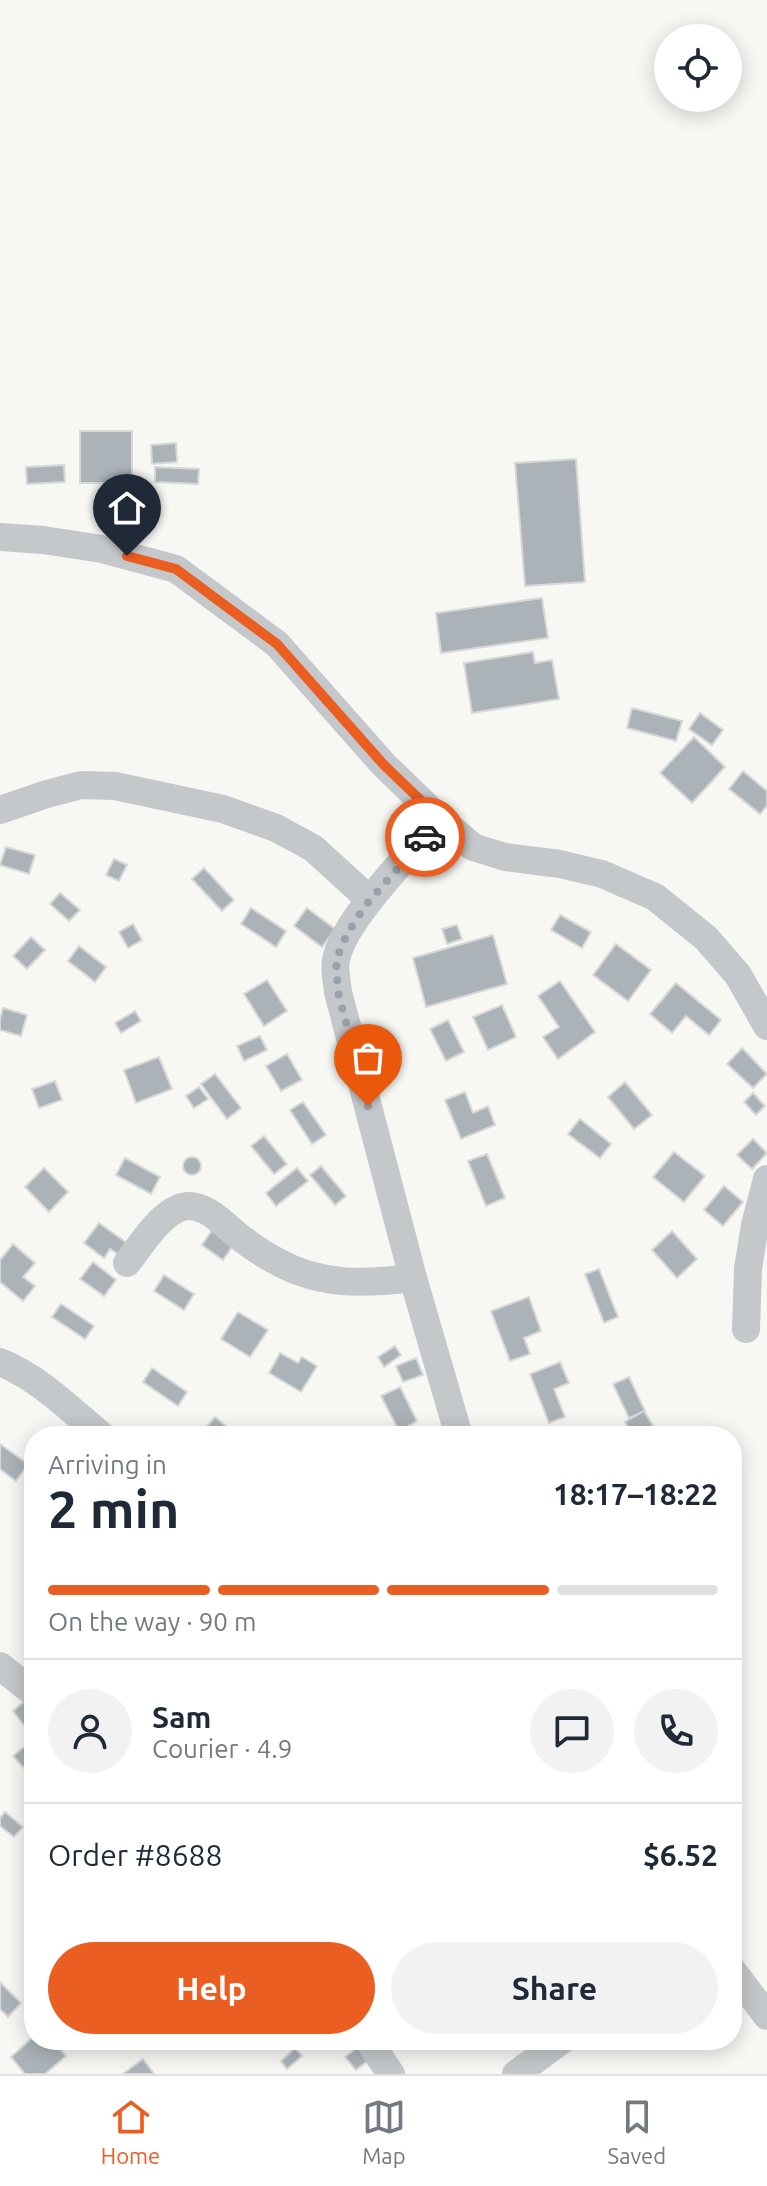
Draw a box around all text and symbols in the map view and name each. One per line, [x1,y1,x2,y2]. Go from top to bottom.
map controls [654,24,742,112]
button: locate [654,24,742,112]
pin [93,474,161,556]
icon: home [105,486,149,530]
courier [385,797,465,877]
icon: car [403,815,447,859]
pin [334,1024,402,1106]
icon: bag [346,1036,390,1080]
text: Arriving in [48,1450,167,1479]
text: 18:17–18:22 [553,1477,718,1511]
text: 2 min [48,1480,179,1538]
text: On the way · 90 m [48,1607,256,1636]
button: person [48,1689,132,1773]
button: chat [530,1689,614,1773]
button: phone [634,1689,718,1773]
text: Sam [152,1700,211,1734]
text: Courier · 4.9 [152,1734,292,1763]
text: Order #8688 [48,1838,222,1872]
text: $6.52 [643,1838,718,1872]
button: Help [48,1942,375,2034]
button: Share [391,1942,718,2034]
tab: Home [101,2095,160,2168]
tab: Map [362,2095,406,2168]
tab: Saved [608,2095,666,2168]

